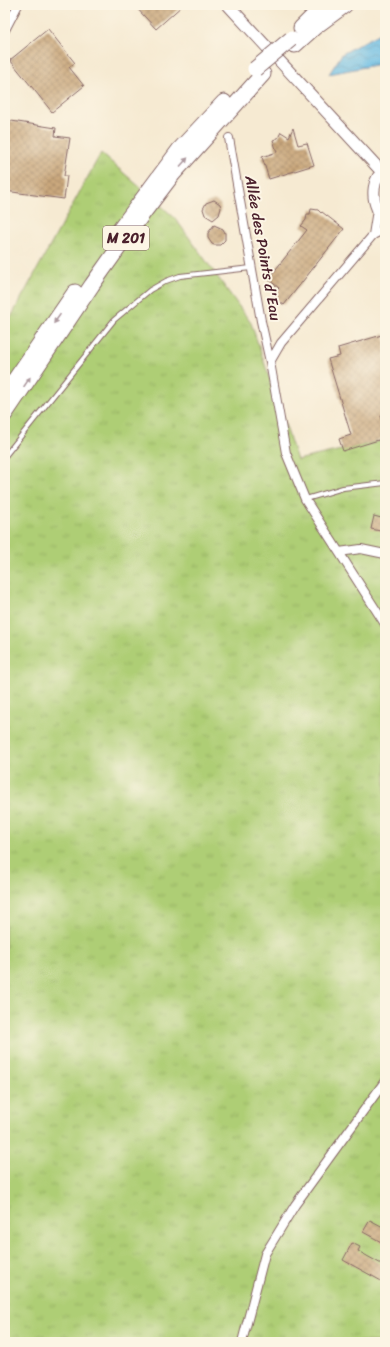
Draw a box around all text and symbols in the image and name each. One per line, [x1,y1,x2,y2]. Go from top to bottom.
one-way arrow [179,157,188,167]
street label: Allée des Points d'Eau [237,172,289,323]
road number: M 201 [103,226,149,250]
one-way arrow [53,313,61,324]
one-way arrow [23,377,31,387]

